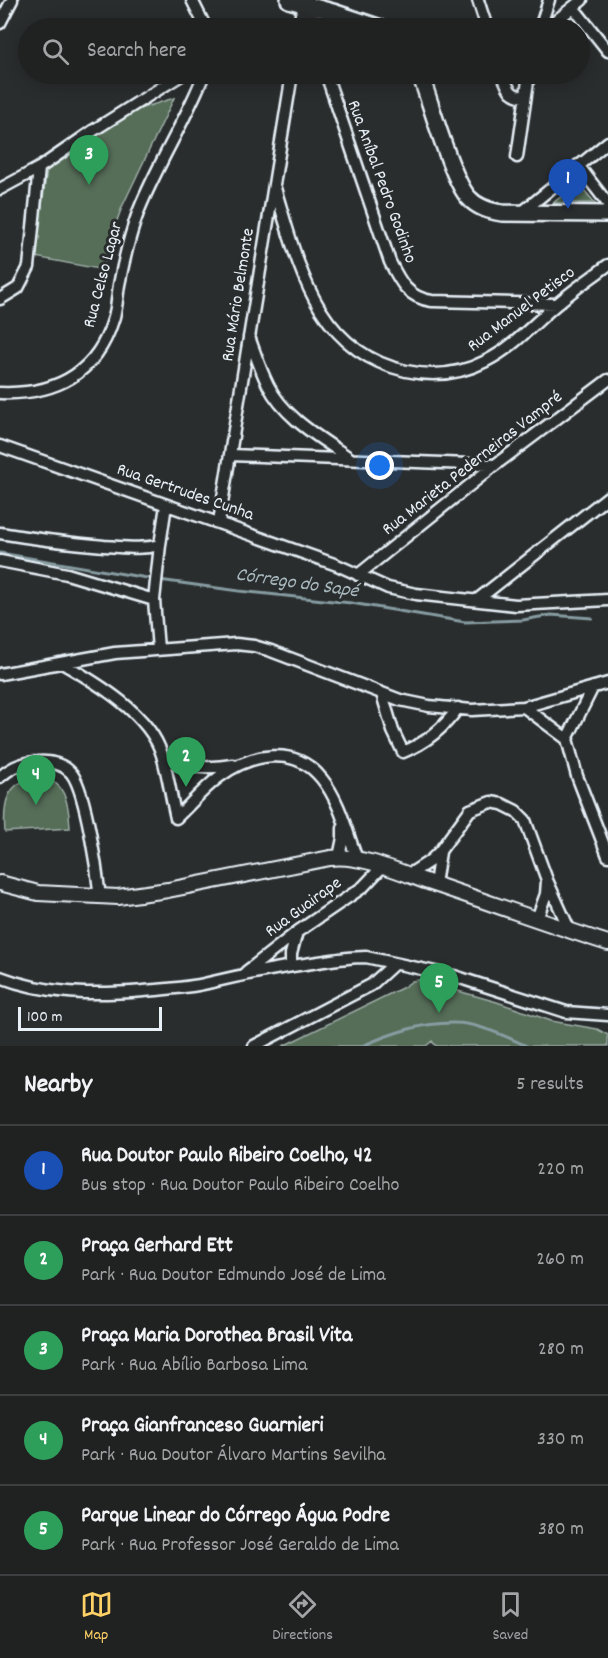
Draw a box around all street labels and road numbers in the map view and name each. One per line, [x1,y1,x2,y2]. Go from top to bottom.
street label: Rua Aníbal Pedro Godinho [340,97,422,267]
street label: Rua Celso Lagar [78,219,130,331]
street label: Rua Mário Belmonte [216,226,262,363]
street label: Rua Manuel Petisco [463,261,581,359]
street label: Rua Marieta Pederneiras Vampré [377,385,569,542]
street label: Rua Gertrudes Cunha [113,458,257,528]
street label: Rua Guairape [261,872,347,944]

